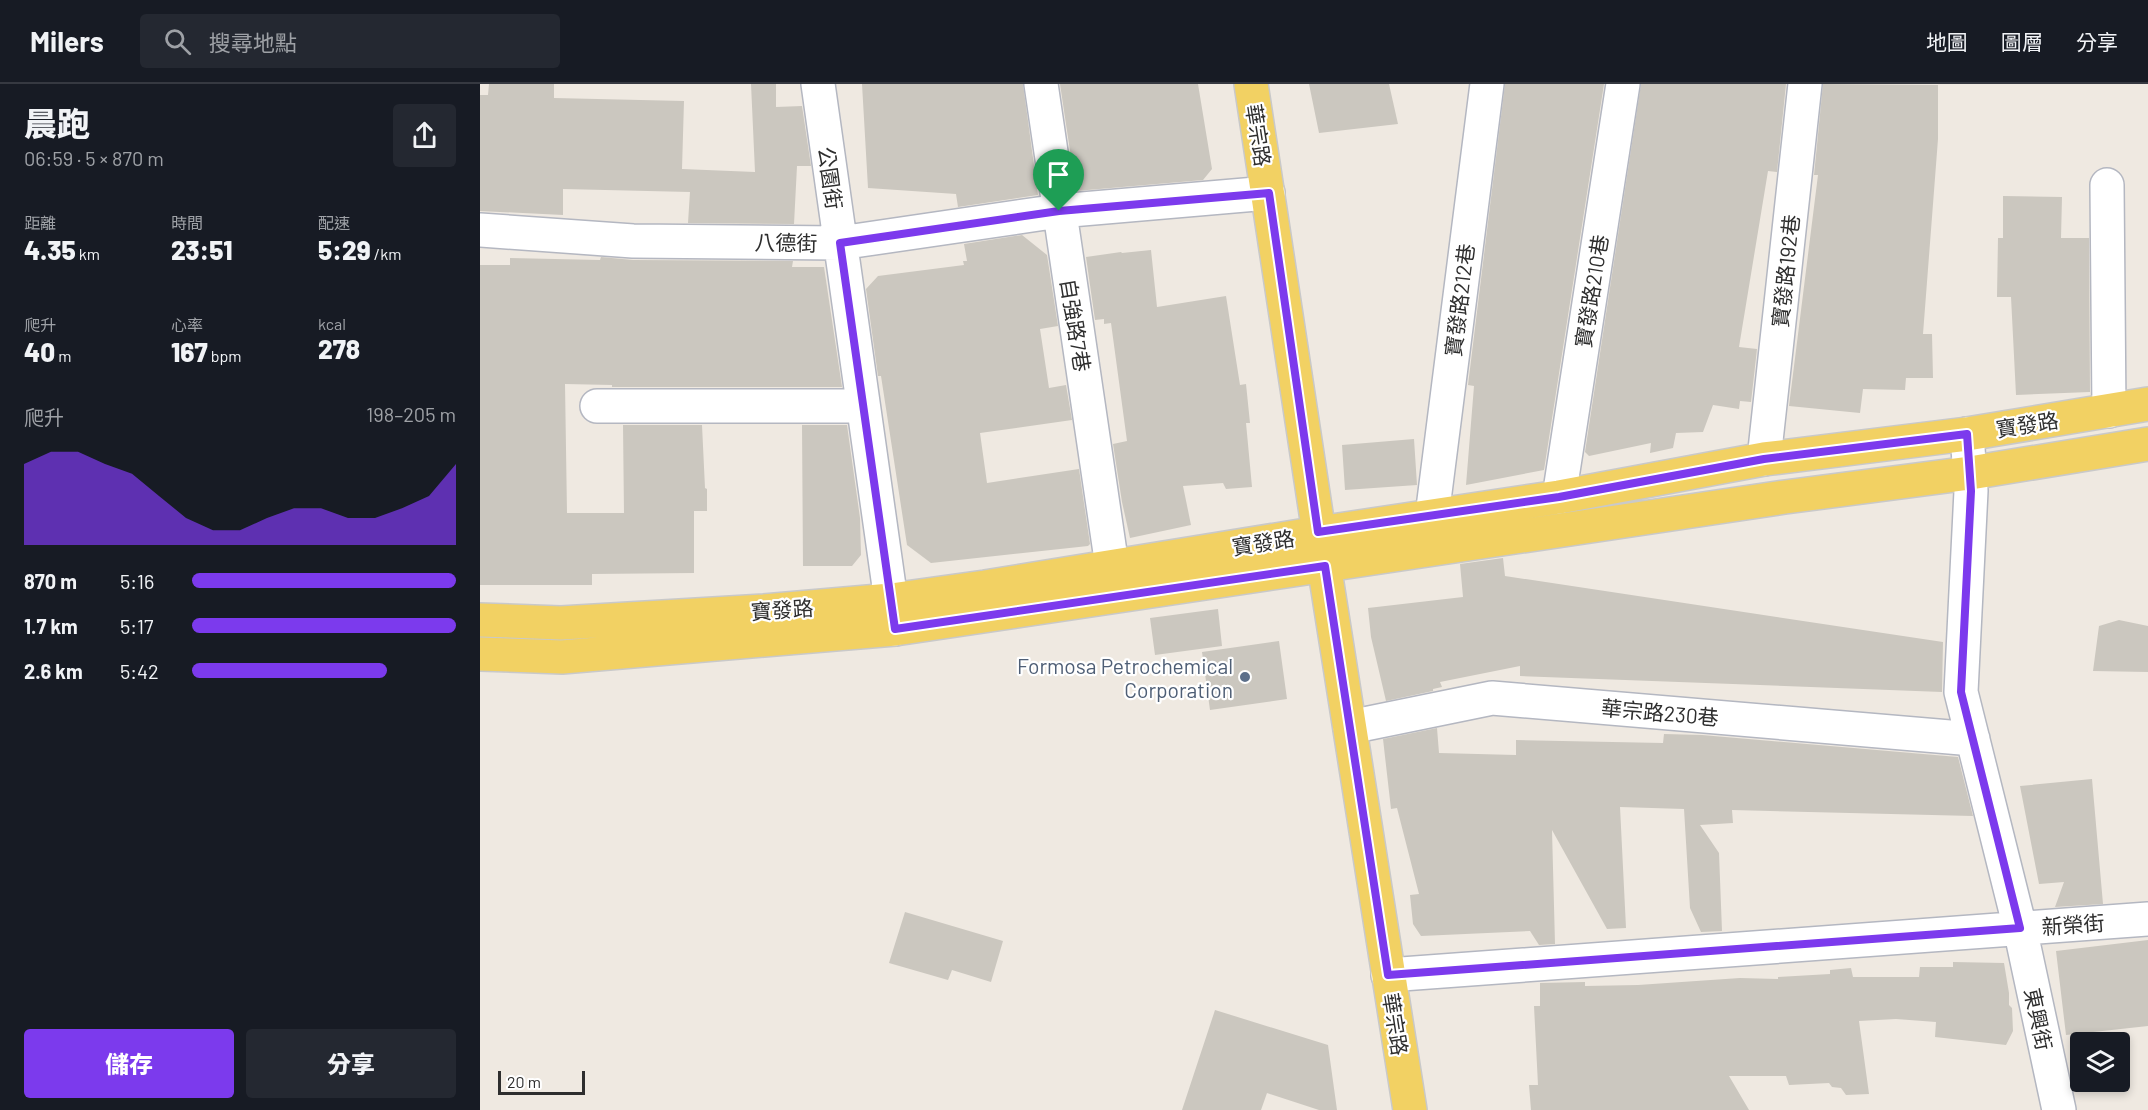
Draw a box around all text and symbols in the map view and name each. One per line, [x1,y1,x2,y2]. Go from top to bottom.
search box [140,14,560,68]
text: Milers [30,24,104,58]
icon: search [161,25,194,58]
text: 搜尋地點 [209,29,297,55]
text: 地圖 [1926,29,1968,54]
text: 圖層 [2001,29,2043,54]
text: 分享 [2076,29,2118,54]
street label: 華宗路 [1242,102,1276,168]
text: 晨跑 [24,103,90,143]
button: share [393,104,456,167]
street label: 公園街 [814,145,848,211]
text: 06:59 · 5 × 870 m [24,146,164,170]
pin [1033,149,1084,211]
icon: arrive [1042,158,1075,191]
text: 距離 [24,213,56,232]
text: 時間 [171,213,203,232]
text: 配速 [318,213,350,232]
street label: 寶發路192巷 [1767,213,1803,329]
street label: 八德街 [754,229,818,255]
street label: 寶發路210巷 [1570,233,1612,349]
text: 4.35 [24,234,76,265]
text: 23:51 [171,234,233,265]
text: 5:29 [318,234,371,265]
street label: 寶發路212巷 [1440,242,1478,358]
text: km [76,244,100,263]
text: /km [371,244,401,263]
street label: 自強路7巷 [1056,277,1096,373]
text: kcal [318,314,346,333]
text: 爬升 [24,315,56,334]
text: 心率 [171,315,203,334]
text: 278 [318,333,360,364]
text: 40 [24,336,55,367]
text: 167 [171,336,208,367]
text: m [55,346,72,365]
text: bpm [208,346,242,365]
text: 198–205 m [366,402,456,426]
text: 爬升 [24,405,64,429]
street label: 寶發路 [1994,407,2060,441]
street label: 寶發路 [1230,525,1296,559]
text: 870 m [24,569,77,593]
text: 5:16 [120,569,154,593]
street label: 寶發路 [750,594,814,624]
text: 1.7 km [24,614,78,638]
text: 5:17 [120,614,154,638]
place label: Formosa Petrochemical Corporation [1017,653,1233,702]
text: 2.6 km [24,659,83,683]
text: 5:42 [120,659,159,683]
marker: Formosa Petrochemical Corporation [1238,670,1252,684]
street label: 華宗路230巷 [1600,694,1720,730]
street label: 新榮街 [2041,909,2105,939]
street label: 東興街 [2020,986,2058,1052]
street label: 華宗路 [1379,991,1413,1057]
button: 儲存 [24,1029,234,1098]
button: 分享 [246,1029,456,1098]
map controls [2070,1032,2130,1092]
button: layers [2070,1032,2130,1092]
scale bar [498,1068,585,1096]
text: 20 m [507,1072,541,1091]

